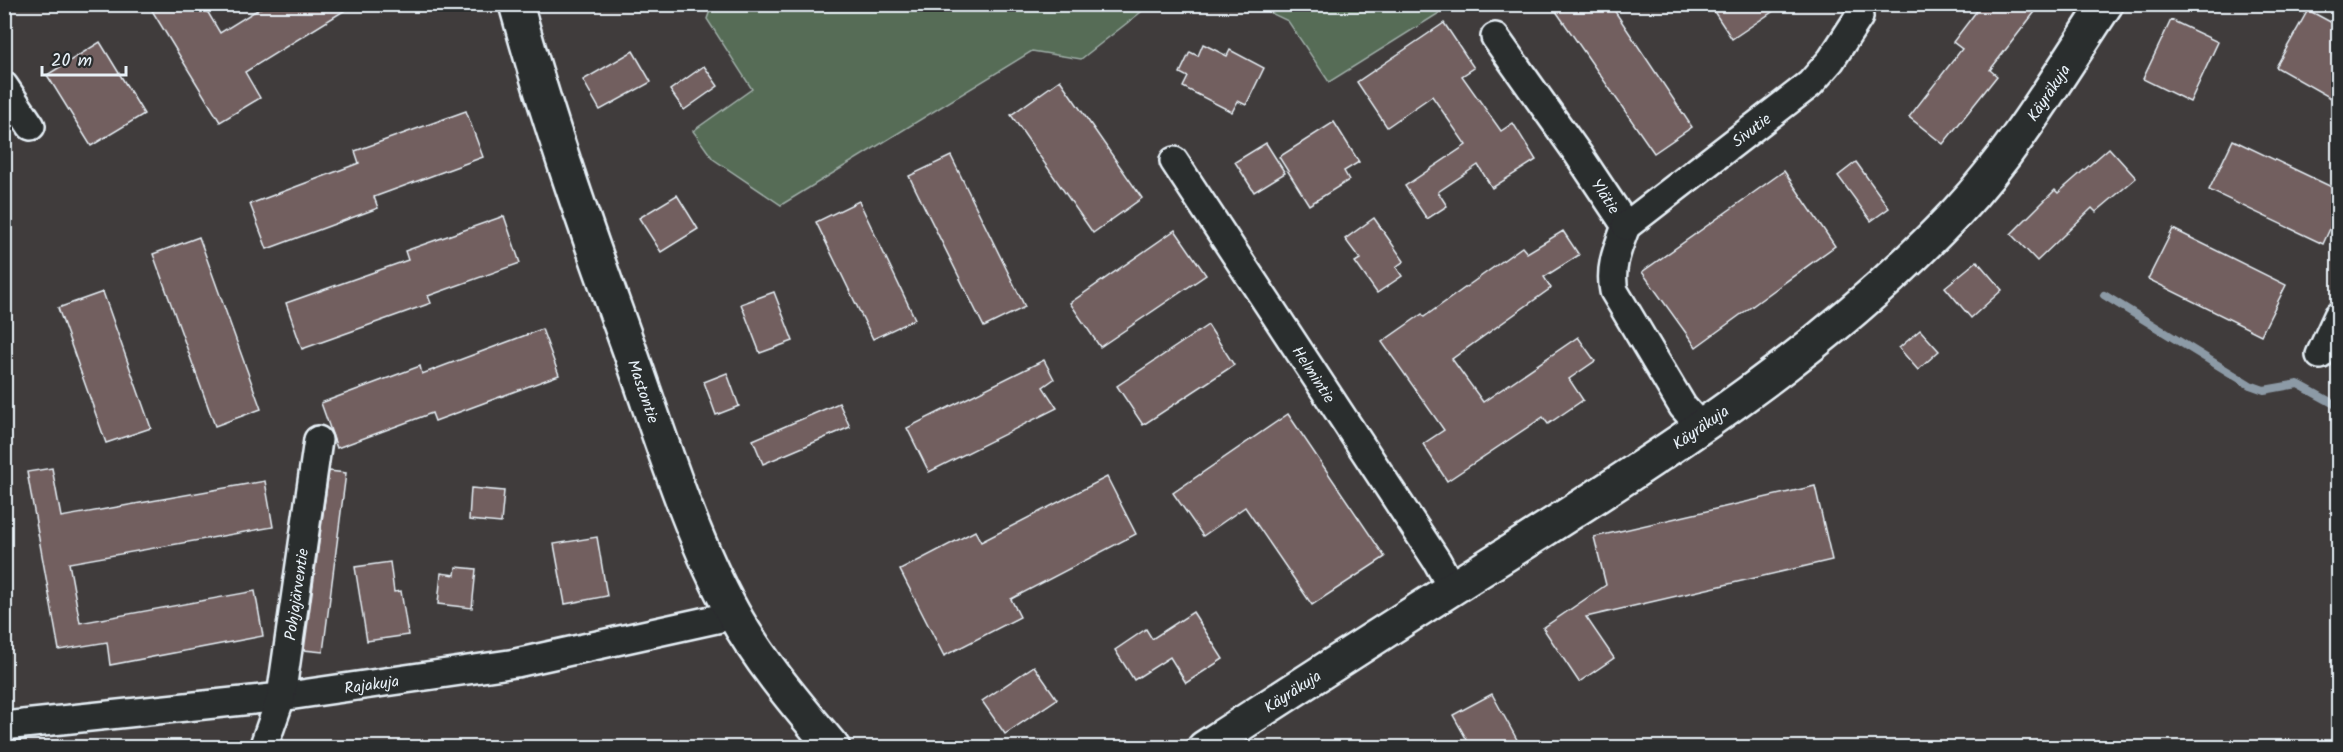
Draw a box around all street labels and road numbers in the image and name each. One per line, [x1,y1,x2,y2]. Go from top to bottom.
street label: Käyräkuja [2021,60,2078,127]
street label: Sivutie [1727,107,1777,154]
street label: Ylätie [1584,174,1626,220]
street label: Helmintie [1285,341,1341,409]
street label: Mastontie [620,356,665,427]
street label: Käyräkuja [1668,400,1735,457]
street label: Pohjajärventie [278,547,316,642]
street label: Käyräkuja [1259,664,1327,720]
street label: Rajakuja [343,669,401,702]

